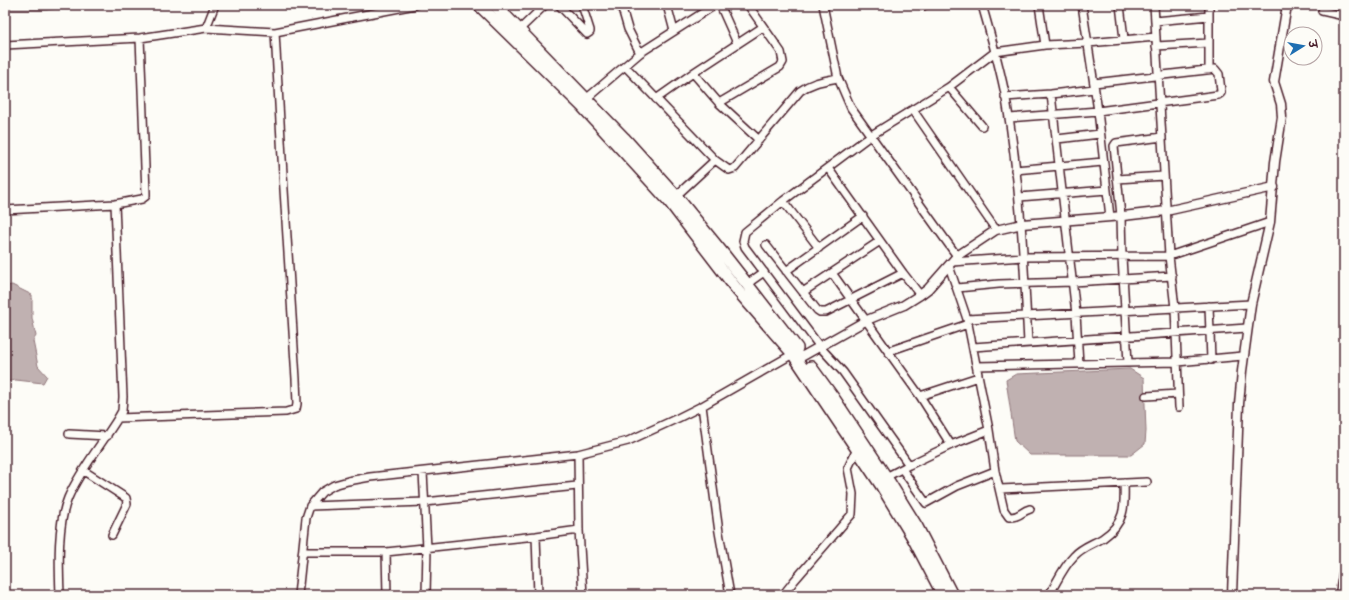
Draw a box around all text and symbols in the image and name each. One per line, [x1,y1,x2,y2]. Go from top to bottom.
north arrow [1283,26,1323,66]
text: उ [1305,38,1320,51]

